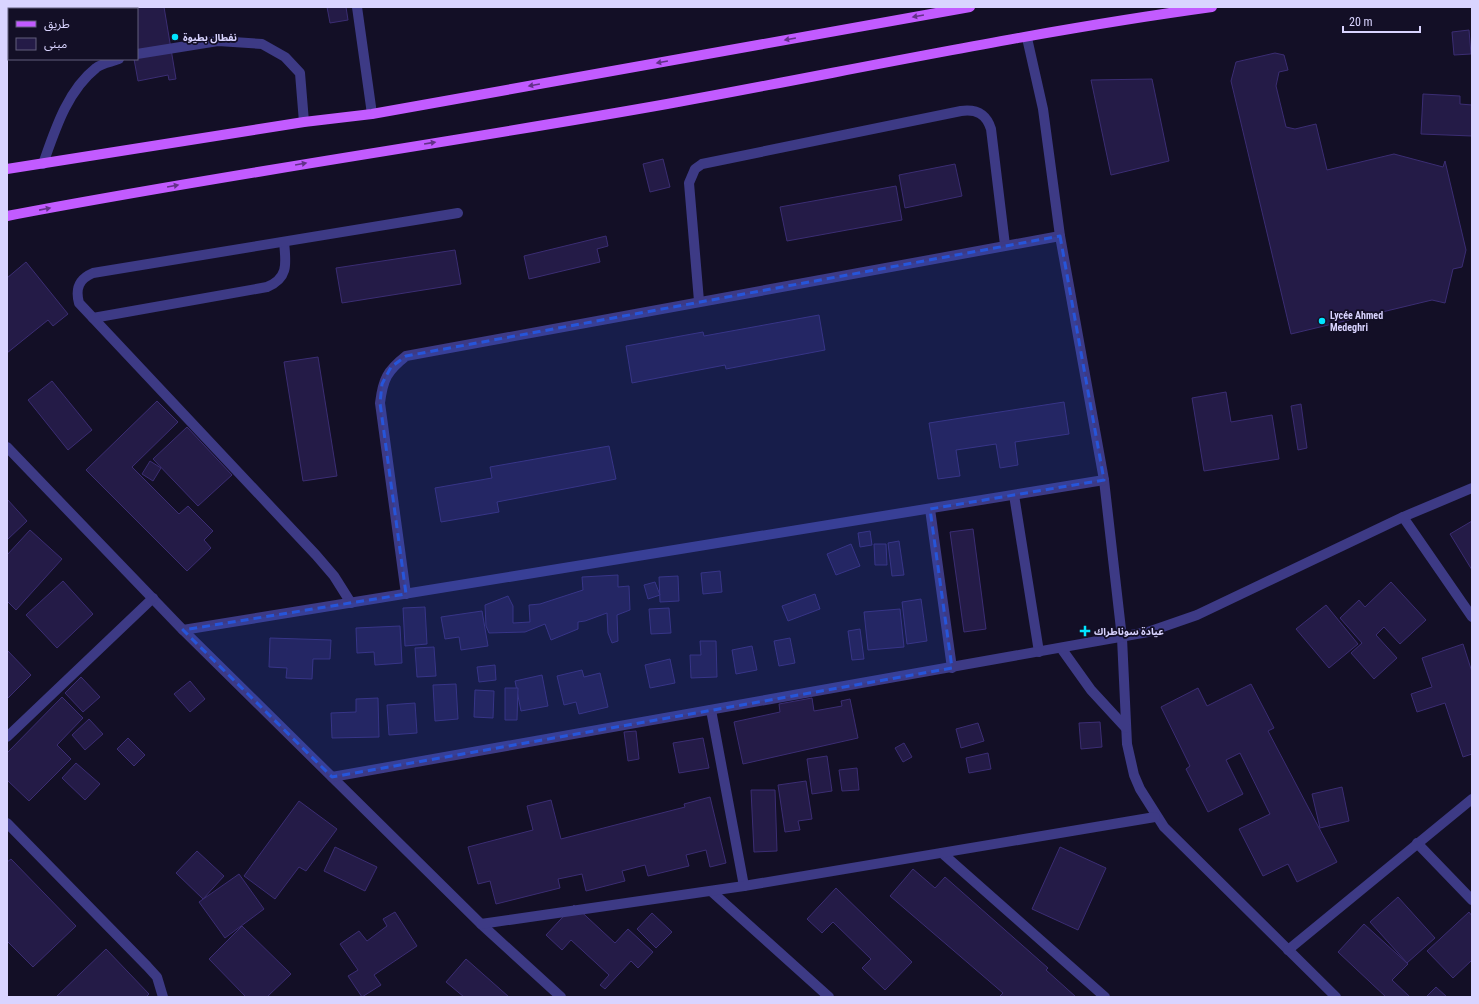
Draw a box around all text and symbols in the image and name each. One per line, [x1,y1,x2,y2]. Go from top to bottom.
legend [8,8,138,60]
scale bar [1343,8,1420,34]
one-way arrow [912,13,924,19]
text: 20 m [1349,15,1373,29]
text: طريق [44,17,70,32]
marker: نفطال بطيوة [170,32,180,42]
place label: نفطال بطيوة [183,32,237,44]
one-way arrow [784,36,796,42]
text: مبنى [44,37,67,51]
one-way arrow [656,59,668,65]
one-way arrow [528,82,540,88]
one-way arrow [424,140,436,146]
one-way arrow [295,161,308,167]
one-way arrow [167,183,179,189]
one-way arrow [39,206,51,212]
place label: Lycée Ahmed Medeghri [1330,310,1383,333]
marker: Lycée Ahmed Medeghri [1317,316,1327,326]
marker: عيادة سوناطراك [1079,625,1091,637]
place label: عيادة سوناطراك [1094,626,1164,638]

